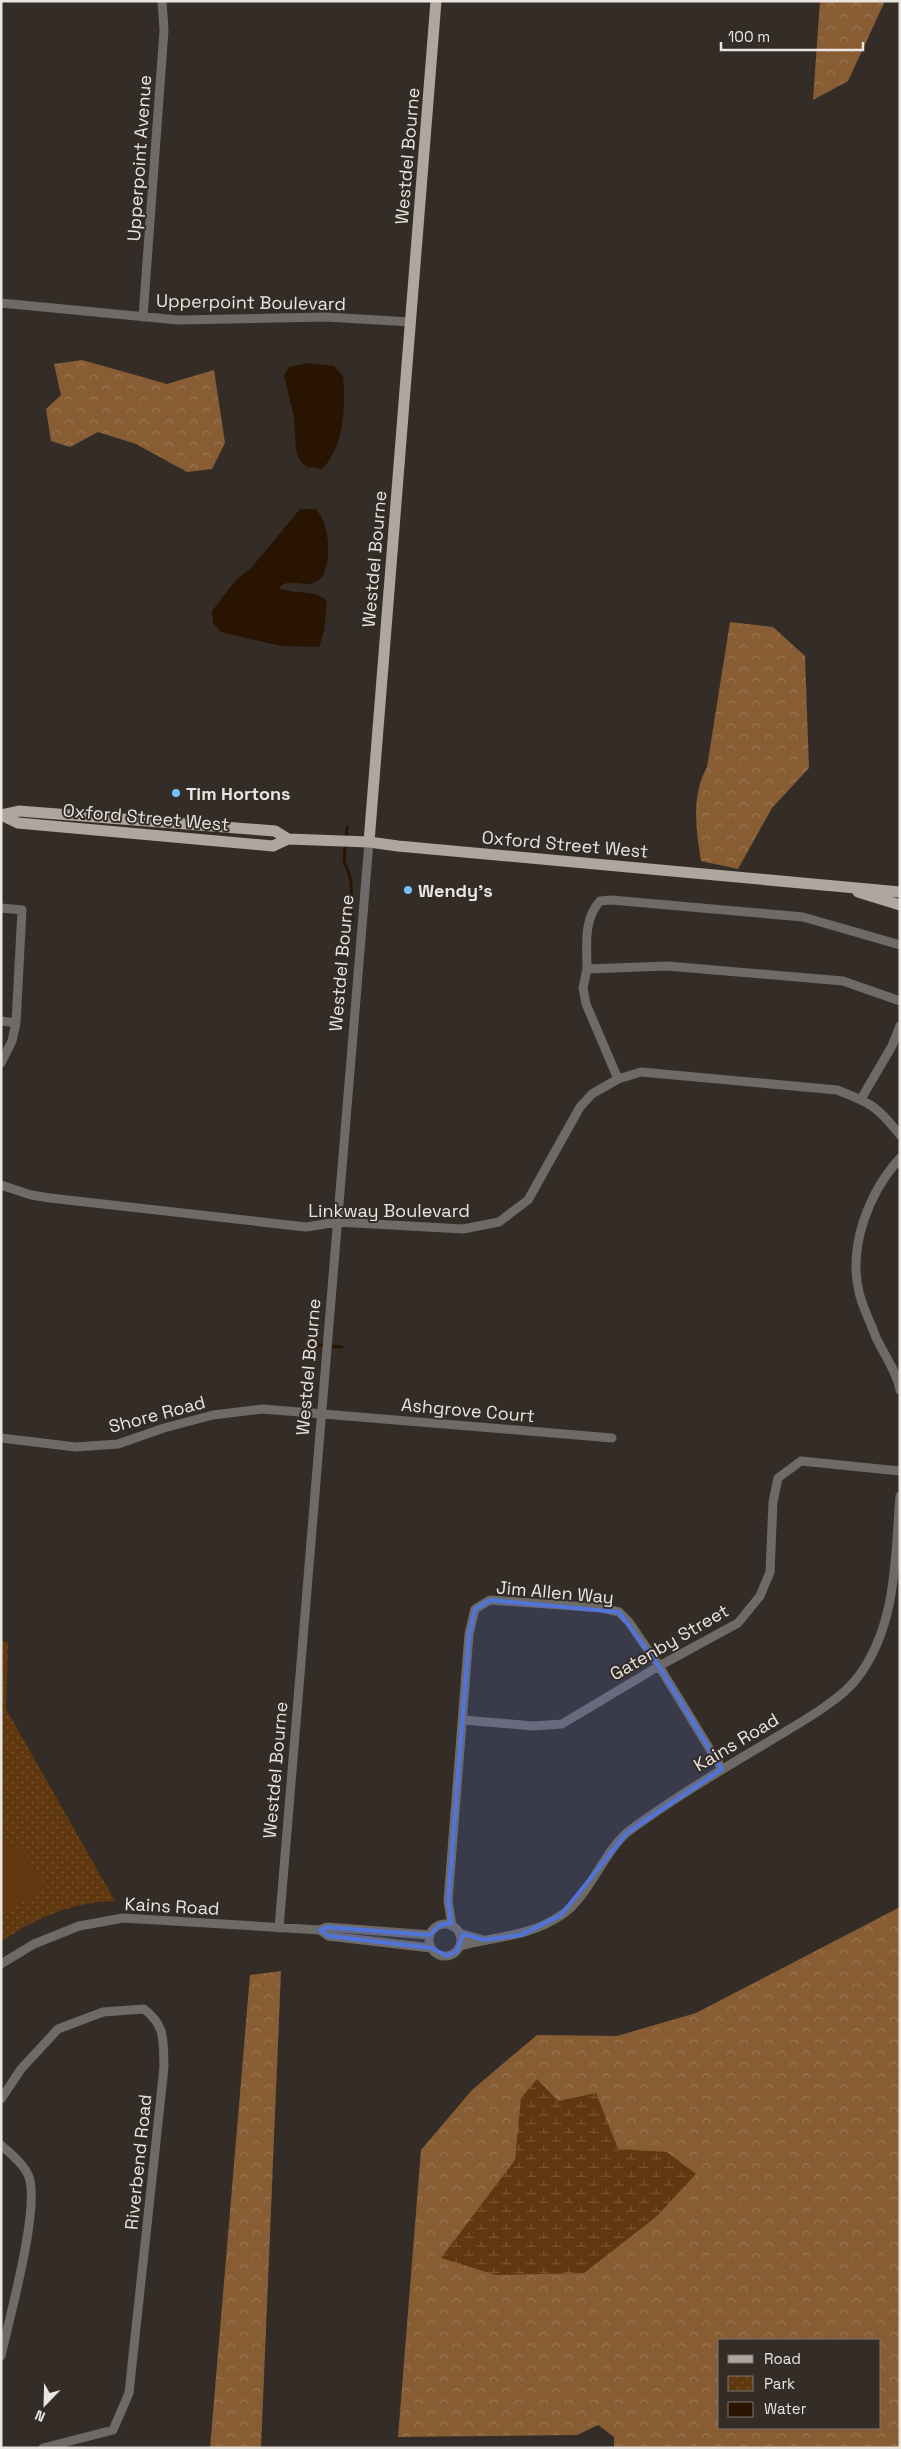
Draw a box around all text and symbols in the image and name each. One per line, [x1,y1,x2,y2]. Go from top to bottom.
scale bar [721,20,864,52]
text: 100 m [728,27,770,46]
street label: Upperpoint Avenue [122,74,156,242]
street label: Westdel Bourne [390,87,424,225]
street label: Upperpoint Boulevard [156,289,346,315]
street label: Westdel Bourne [357,490,391,628]
place label: Tim Hortons [186,782,290,805]
marker: Tim Hortons [170,787,182,799]
street label: Oxford Street West [62,798,230,836]
street label: Oxford Street West [481,825,649,863]
place label: Wendy's [418,879,493,902]
marker: Wendy's [402,884,414,896]
street label: Westdel Bourne [324,894,358,1032]
street label: Linkway Boulevard [308,1199,470,1222]
street label: Westdel Bourne [291,1298,325,1436]
street label: Shore Road [106,1390,208,1438]
street label: Ashgrove Court [400,1393,536,1427]
street label: Jim Allen Way [495,1575,615,1609]
street label: Gatenby Street [605,1599,733,1685]
street label: Westdel Bourne [258,1701,292,1839]
street label: Kains Road [689,1708,783,1776]
street label: Kains Road [124,1892,220,1920]
street label: Riverbend Road [119,2093,157,2231]
legend [718,2339,881,2429]
text: Road [764,2349,801,2368]
text: Park [764,2374,795,2393]
north arrow [20,2379,70,2429]
text: Water [764,2399,807,2418]
text: N [32,2406,48,2426]

